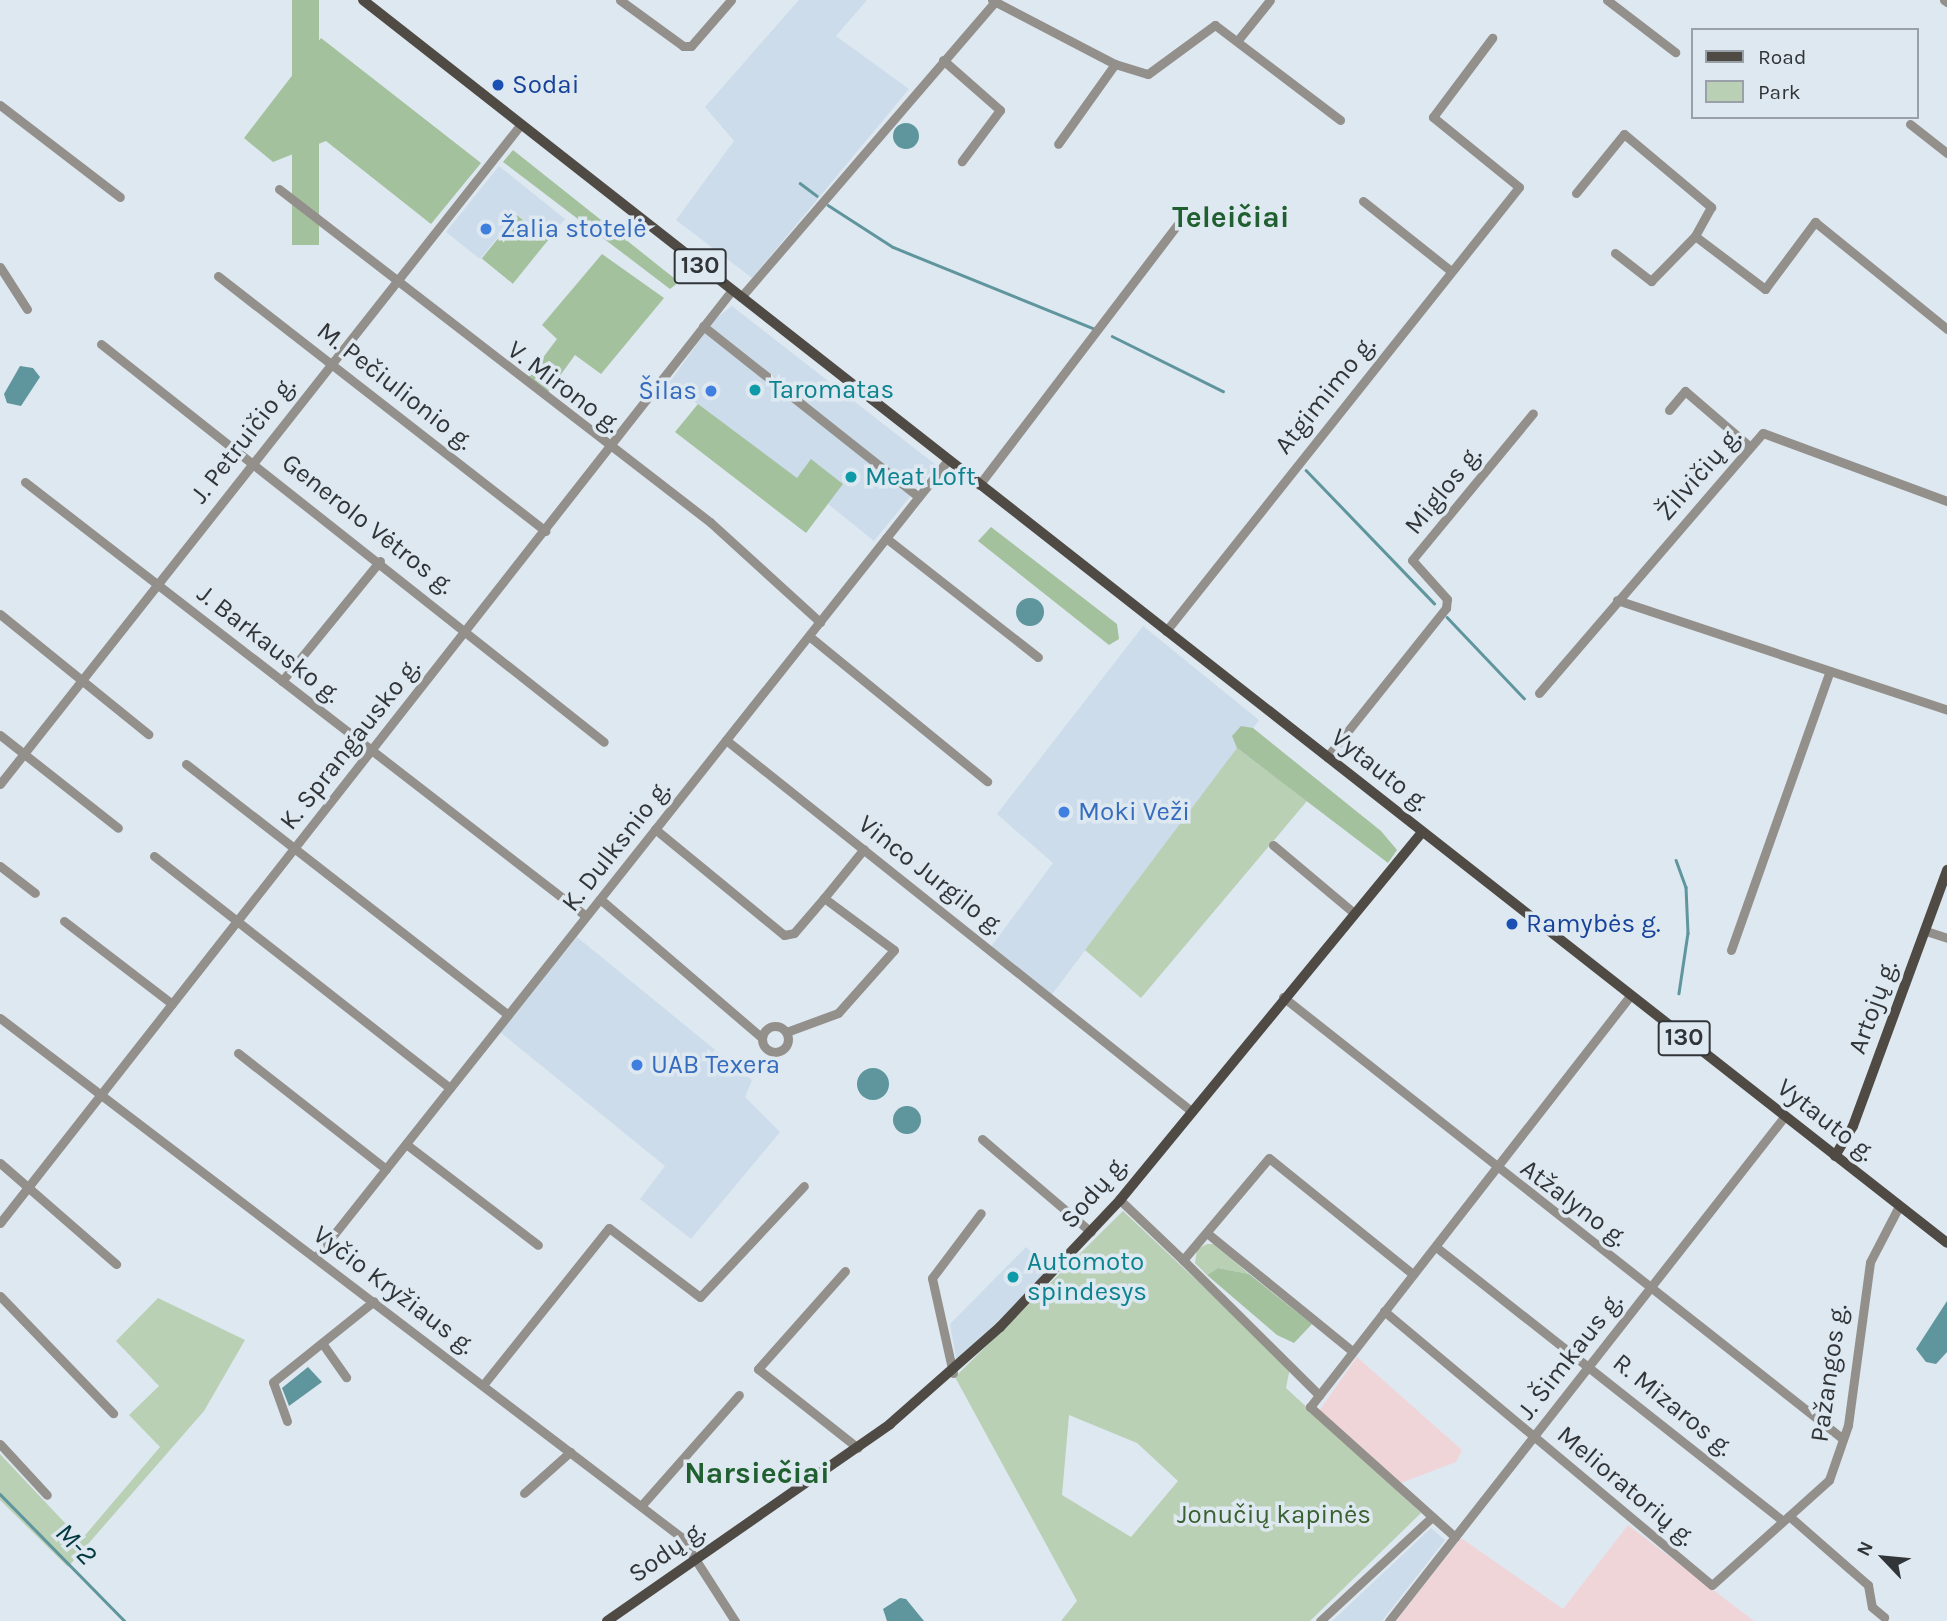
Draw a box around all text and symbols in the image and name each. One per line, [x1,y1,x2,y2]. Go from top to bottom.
legend [1692,28,1919,119]
text: Road [1758,45,1806,69]
place label: Sodai [512,69,579,101]
marker: Sodai [490,77,506,93]
text: Park [1758,80,1801,104]
district label: Teleičiai [1172,199,1290,235]
place label: Žalia stotelė [500,213,647,245]
marker: Žalia stotelė [478,221,494,237]
road number: 130 [672,246,728,286]
street label: M. Pečiulionio g. [311,315,479,457]
street label: Atgimimo g. [1268,330,1382,460]
street label: V. Mirono g. [501,334,627,440]
street label: J. Petruičio g. [184,370,302,510]
place label: Taromatas [769,374,894,406]
place label: Šilas [638,375,697,407]
marker: Taromatas [747,382,763,398]
marker: Šilas [703,383,719,399]
street label: Žilvičių g. [1650,421,1748,527]
street label: Miglos g. [1398,439,1488,541]
street label: Generolo Vėtros g. [276,447,460,601]
place label: Meat Loft [865,461,976,493]
marker: Meat Loft [843,469,859,485]
street label: J. Barkausko g. [191,578,347,710]
street label: K. Sprangausko g. [273,652,427,836]
street label: Vytauto g. [1325,722,1435,818]
street label: K. Dulksnio g. [555,774,677,918]
place label: Moki Veži [1078,796,1190,828]
marker: Moki Veži [1056,804,1072,820]
street label: Vinco Jurgilo g. [852,808,1010,942]
place label: Ramybės g. [1526,908,1661,940]
marker: Ramybės g. [1504,916,1520,932]
street label: Artojų g. [1842,956,1904,1058]
road number: 130 [1656,1018,1712,1058]
place label: UAB Texera [651,1049,780,1081]
marker: UAB Texera [629,1057,645,1073]
street label: Vytauto g. [1771,1072,1881,1168]
street label: Sodų g. [1054,1149,1134,1235]
street label: Atžalyno g. [1514,1153,1634,1253]
street label: Vyčio Kryžiaus g. [307,1219,481,1361]
place label: Automoto spindesys [1027,1246,1147,1308]
marker: Automoto spindesys [1005,1269,1021,1285]
street label: J. Šimkaus g. [1511,1286,1629,1426]
street label: Pažangos g. [1804,1302,1854,1444]
street label: R. Mizaros g. [1606,1347,1740,1463]
street label: Melioratorių g. [1551,1419,1701,1553]
district label: Narsiečiai [684,1455,830,1491]
park label: Jonučių kapinės [1177,1499,1371,1531]
street label: Sodų g. [623,1514,711,1590]
water label: M-2 [48,1516,104,1572]
north arrow [1849,1523,1919,1593]
text: N [1852,1538,1878,1560]

